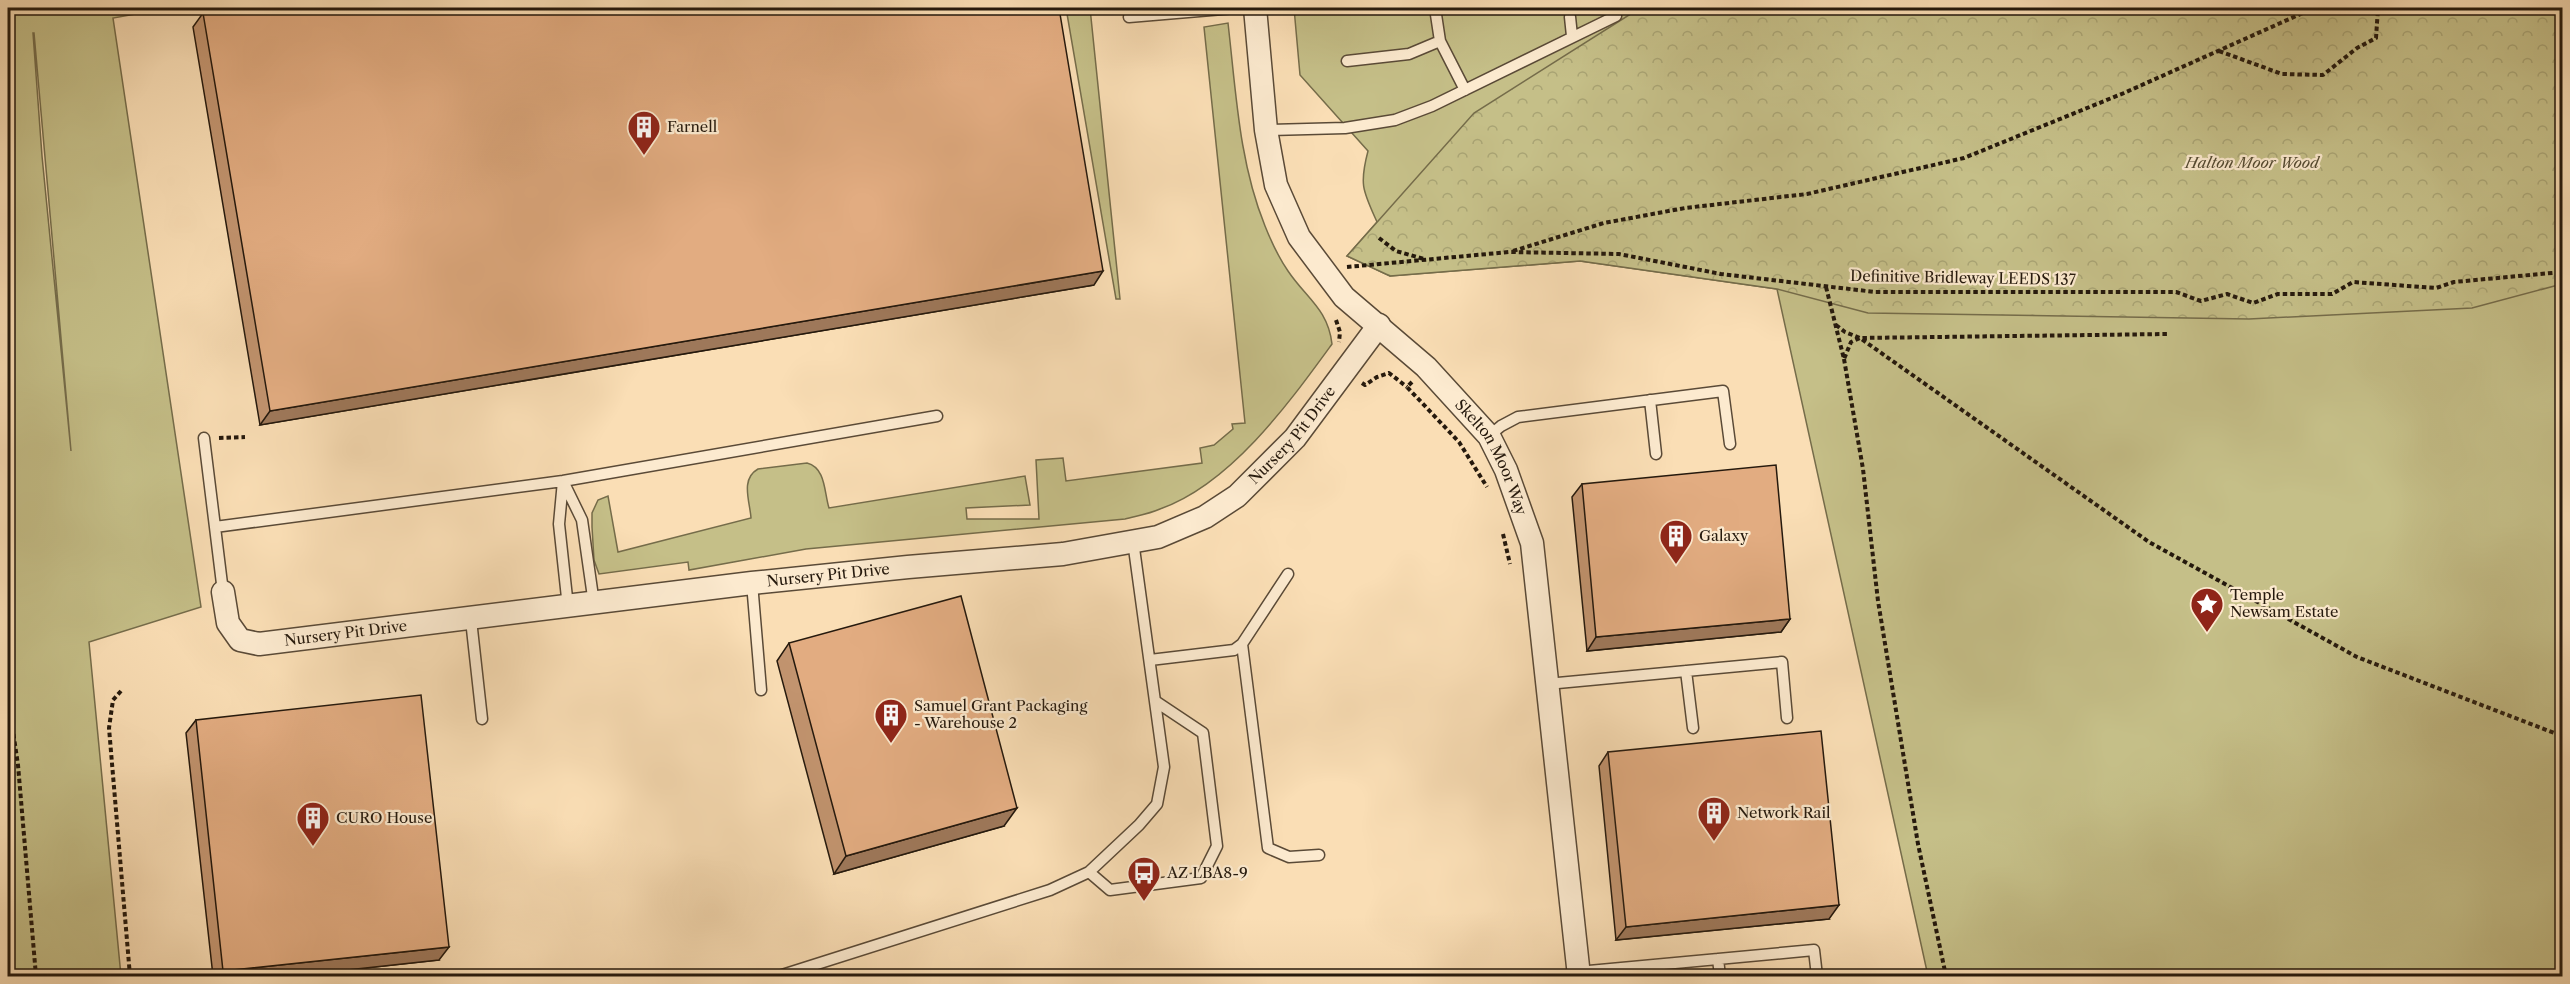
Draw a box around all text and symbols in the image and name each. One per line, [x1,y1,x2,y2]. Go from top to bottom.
building icon: Farnell [626,109,662,156]
place label: Farnell [667,117,718,136]
park label: Halton Moor Wood [2184,153,2321,172]
street label: Definitive Bridleway LEEDS 137 [1850,266,2077,289]
street label: Nursery Pit Drive [1244,382,1339,488]
street label: Skelton Moor Way [1451,395,1531,518]
building icon: Galaxy [1658,518,1694,565]
place label: Galaxy [1699,526,1749,545]
street label: Nursery Pit Drive [766,559,891,590]
place label: Temple Newsam Estate [2230,585,2338,621]
place icon: Temple Newsam Estate [2189,586,2225,633]
street label: Nursery Pit Drive [283,616,408,650]
place label: Samuel Grant Packaging - Warehouse 2 [914,696,1087,732]
building icon: Samuel Grant Packaging - Warehouse 2 [873,697,909,744]
building icon: Network Rail [1696,795,1732,842]
building icon: CURO House [295,800,331,847]
place label: Network Rail [1737,803,1831,822]
place label: CURO House [336,808,432,827]
bus stop icon: AZ LBA8-9 [1126,855,1162,902]
place label: AZ LBA8-9 [1166,863,1248,882]

